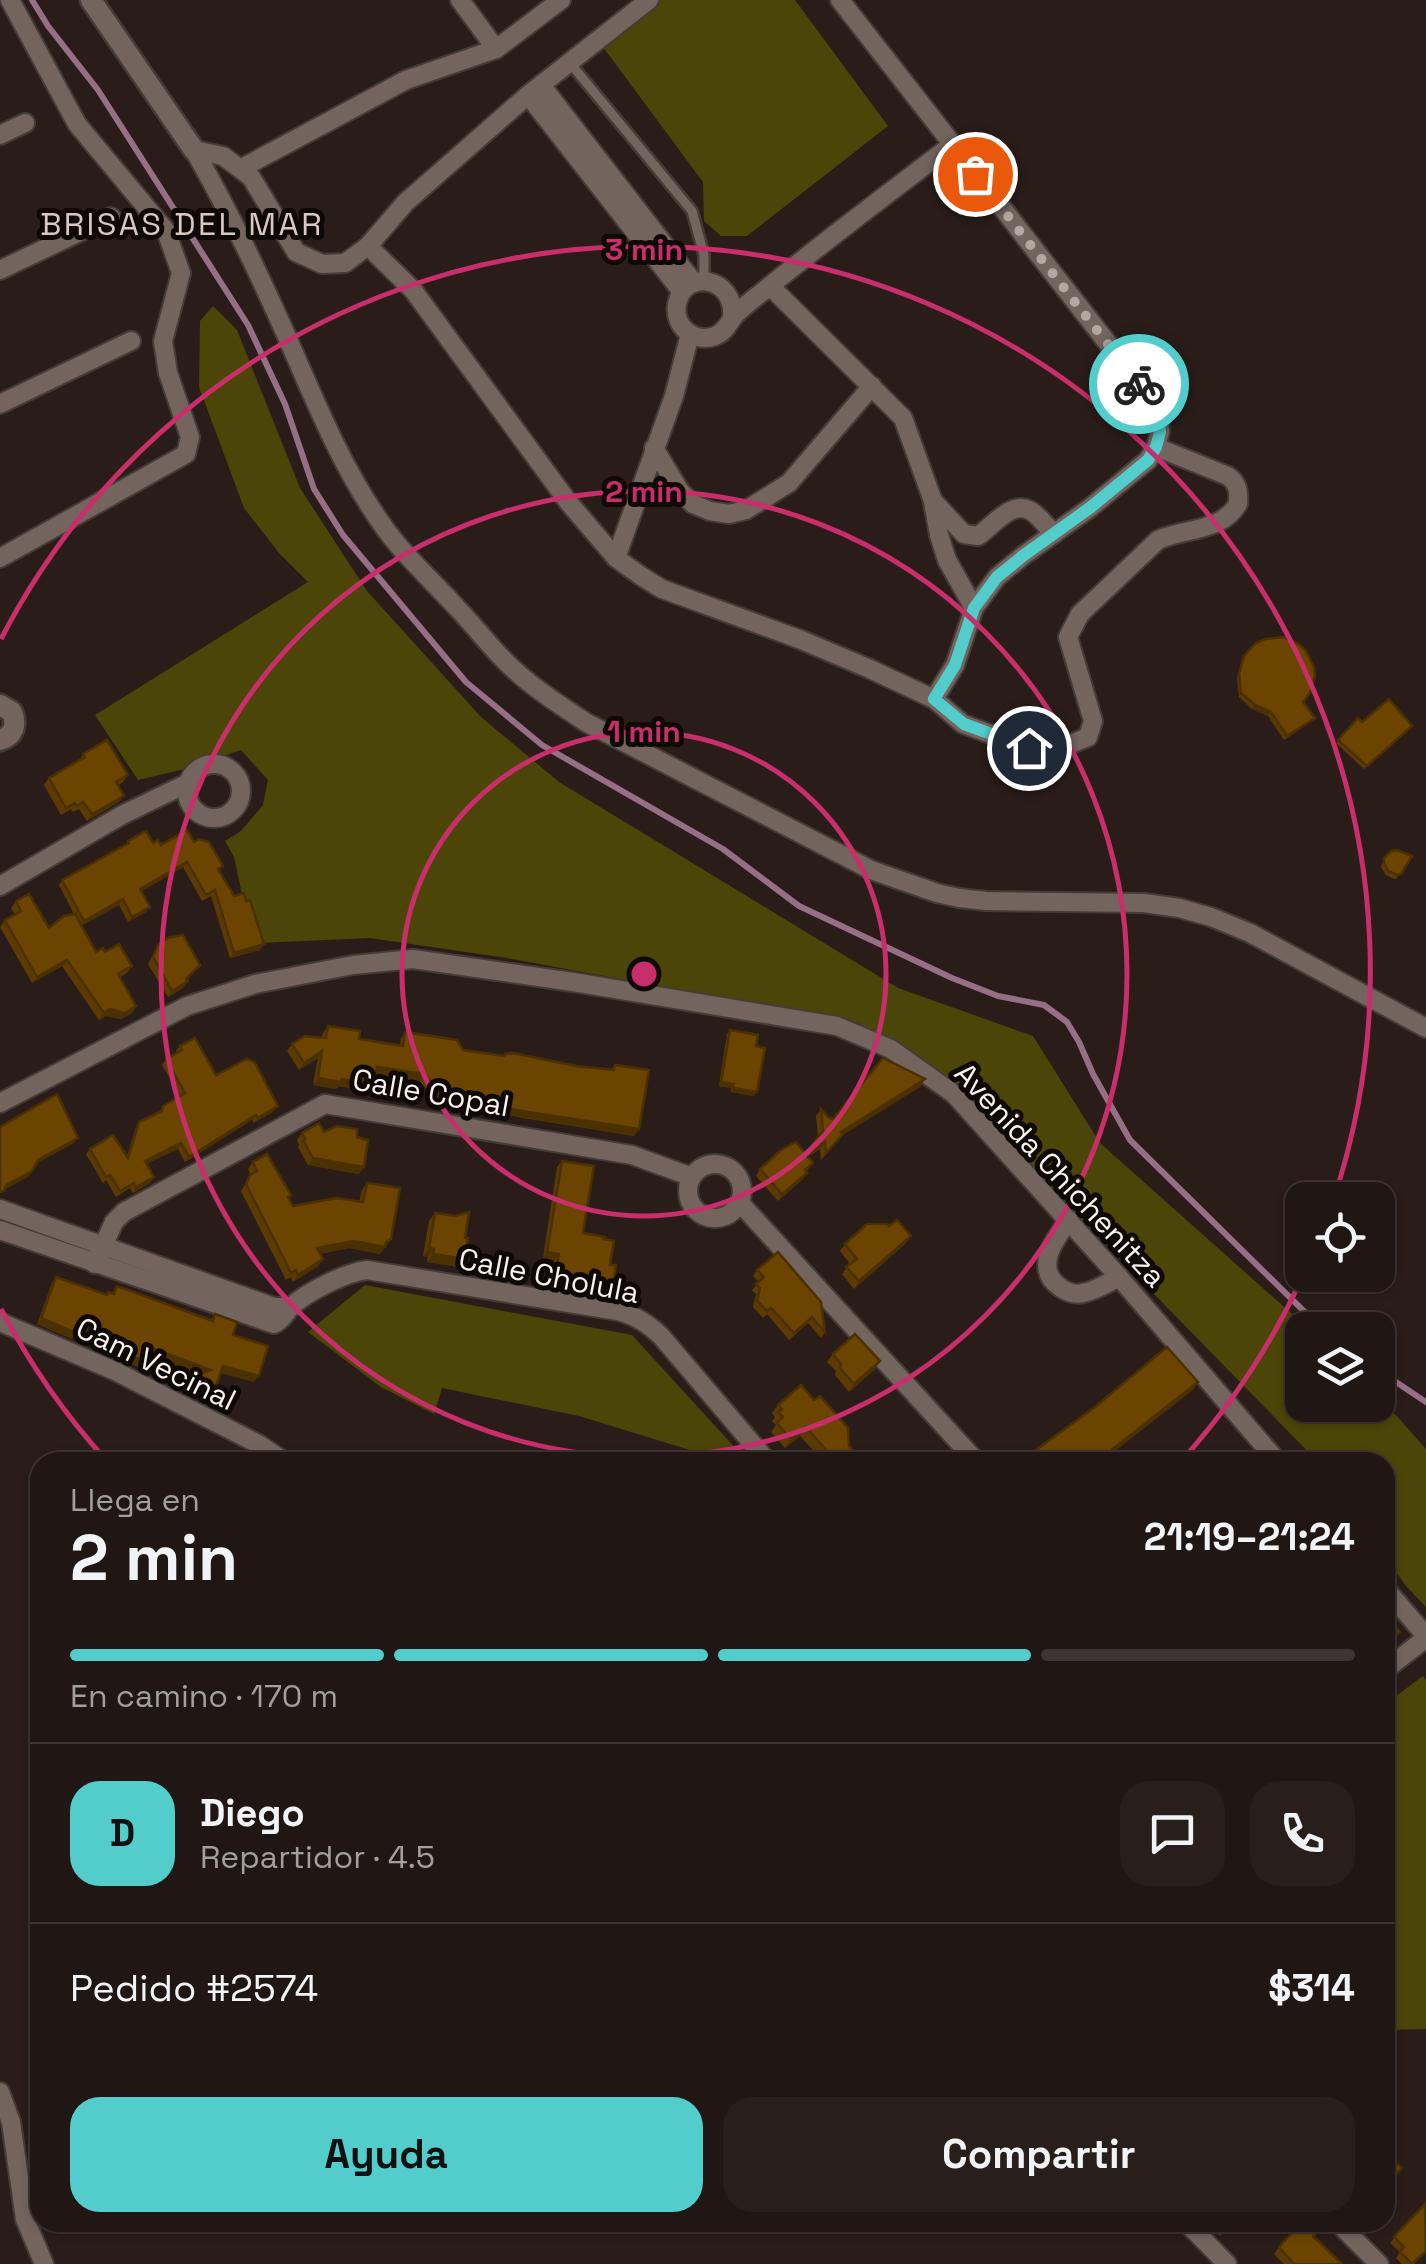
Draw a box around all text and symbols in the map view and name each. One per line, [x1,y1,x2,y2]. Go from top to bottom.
pin [933,132,1018,217]
icon: bag [948,147,1003,202]
district label: BRISAS DEL MAR [40,204,324,244]
text: 3 min [605,230,683,269]
courier [1089,334,1189,434]
icon: bike [1112,357,1167,412]
text: 2 min [605,472,683,511]
pin [987,706,1072,791]
text: 1 min [607,712,681,751]
icon: home [1002,721,1057,776]
centre of rings [626,956,662,992]
street label: Avenida Chichenitza [946,1054,1175,1295]
street label: Calle Copal [350,1060,512,1125]
map controls [1285,1182,1395,1422]
button: locate [1285,1182,1395,1292]
street label: Calle Cholula [455,1239,643,1312]
street label: Cam Vecinal [70,1308,243,1419]
button: layers [1285,1312,1395,1422]
text: Llega en [70,1480,200,1520]
text: 21:19–21:24 [1144,1513,1355,1561]
text: 2 min [70,1516,238,1599]
text: En camino · 170 m [70,1676,338,1716]
button: chat [1120,1781,1225,1886]
button: phone [1250,1781,1355,1886]
text: Diego [200,1789,305,1837]
text: D [110,1809,135,1857]
text: Repartidor · 4.5 [200,1837,435,1877]
text: Pedido #2574 [70,1964,318,2012]
text: $314 [1268,1964,1355,2012]
button: Ayuda [70,2097,703,2212]
button: Compartir [723,2097,1355,2212]

